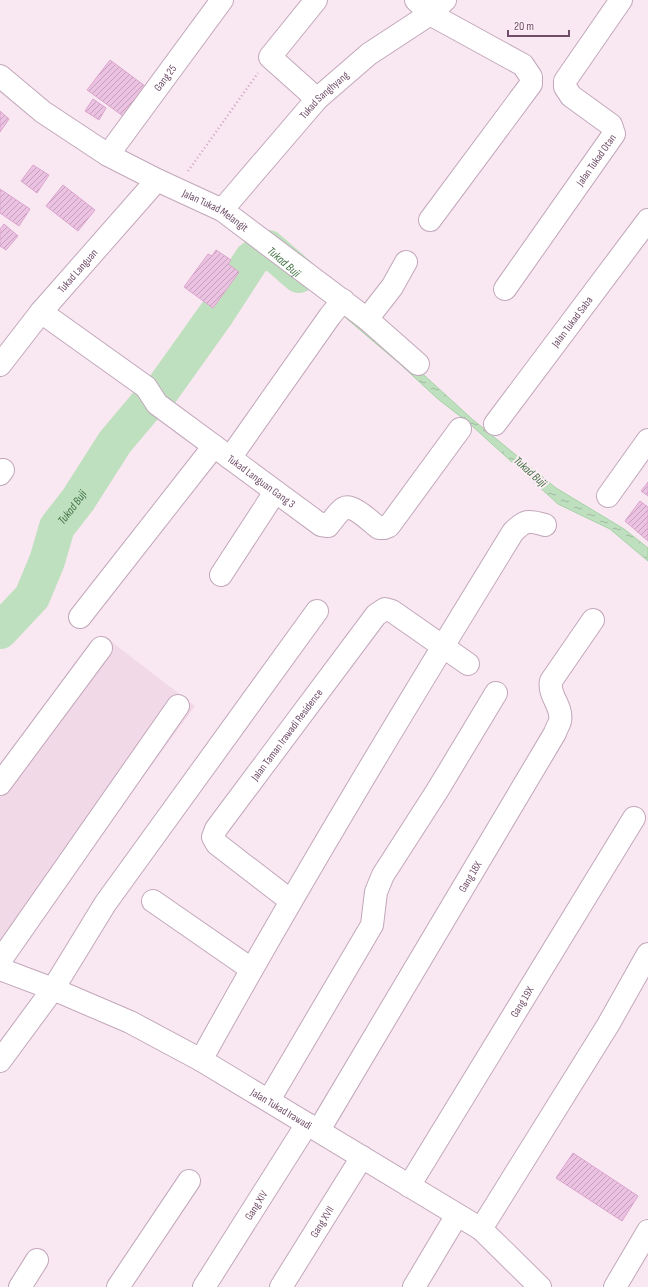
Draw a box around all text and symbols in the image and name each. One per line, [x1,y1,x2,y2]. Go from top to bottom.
scale bar [508,12,569,38]
text: 20 m [514,19,534,34]
street label: Gang 25 [151,62,179,93]
street label: Tukad Sanghyang [297,68,352,121]
street label: Jalan Tukad Otan [573,131,619,189]
street label: Jalan Tukad Melangit [180,186,252,234]
water label: Tukad Buji [264,243,304,281]
street label: Tukad Languan [55,246,100,295]
street label: Jalan Tukad Saba [548,294,595,350]
street label: Tukad Languan Gang 3 [225,452,298,511]
water label: Tukad Buji [510,453,550,491]
water label: Tukad Buji [54,487,90,527]
street label: Jalan Taman Irawadi Residence [248,686,325,784]
street label: Gang 18X [456,858,484,894]
street label: Gang 19X [507,984,536,1020]
street label: Jalan Tukad Irawadi [248,1085,314,1132]
street label: Gang XIV [242,1188,270,1222]
street label: Gang XVII [307,1203,336,1240]

